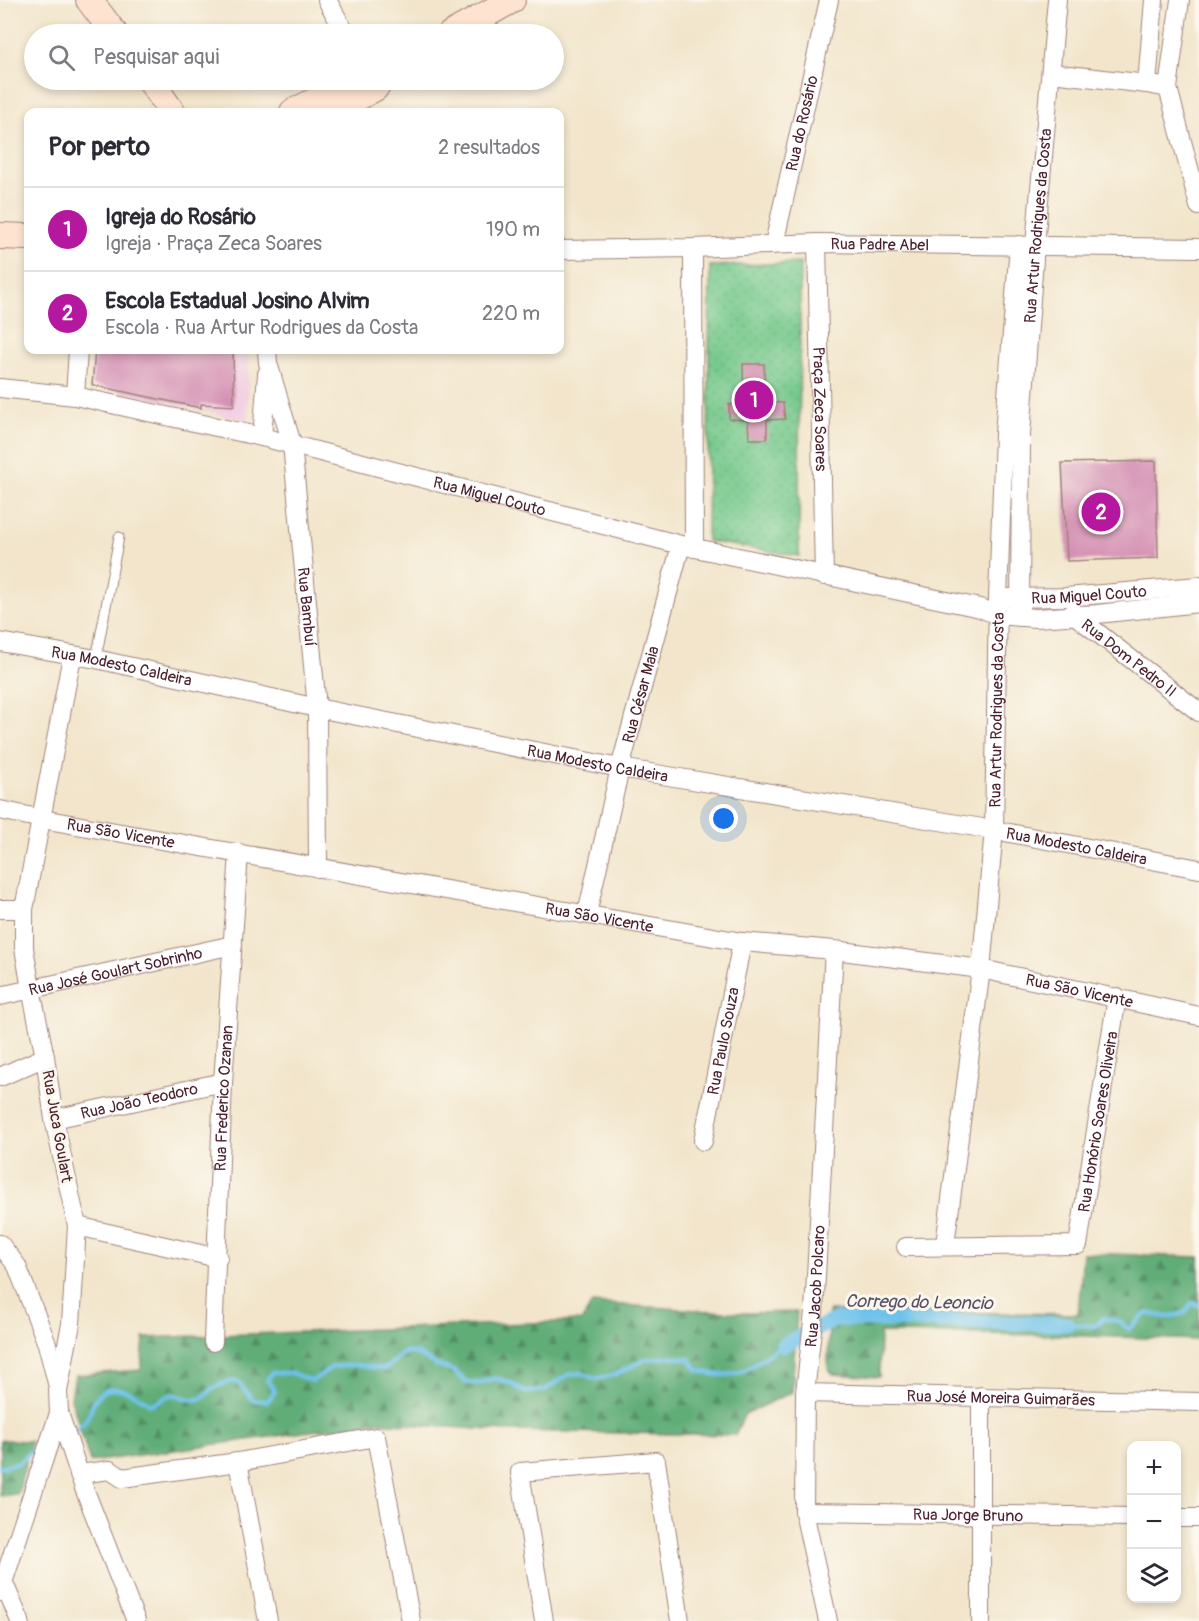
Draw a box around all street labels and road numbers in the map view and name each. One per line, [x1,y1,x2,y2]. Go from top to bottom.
street label: Rua do Rosário [782,73,823,173]
street label: Rua Artur Rodrigues da Costa [1020,128,1056,324]
street label: Rua Padre Abel [830,234,929,255]
street label: Praça Zeca Soares [808,346,831,472]
street label: Rua Miguel Couto [431,473,548,521]
street label: Rua Bambuí [293,566,320,647]
street label: Rua Miguel Couto [1031,581,1148,609]
street label: Rua Artur Rodrigues da Costa [985,612,1009,808]
street label: Rua Dom Pedro II [1077,615,1180,702]
street label: Rua Modesto Caldeira [50,642,194,691]
street label: Rua César Maia [618,644,664,745]
street label: Rua Modesto Caldeira [525,741,670,787]
street label: Rua São Vicente [65,815,176,853]
street label: Rua Modesto Caldeira [1004,824,1149,870]
street label: Rua São Vicente [544,899,655,937]
street label: Rua José Goulart Sobrinho [27,943,205,1000]
street label: Rua São Vicente [1024,970,1135,1013]
street label: Rua Paulo Souza [703,986,744,1097]
street label: Rua Frederico Ozanan [211,1024,238,1172]
street label: Rua Honório Soares Oliveira [1074,1030,1123,1214]
street label: Rua Juca Goulart [37,1068,77,1184]
street label: Rua João Teodoro [79,1079,200,1124]
street label: Rua Jacob Polcaro [801,1224,830,1348]
street label: Rua José Moreira Guimarães [906,1386,1095,1411]
street label: Rua Jorge Bruno [913,1505,1024,1526]

